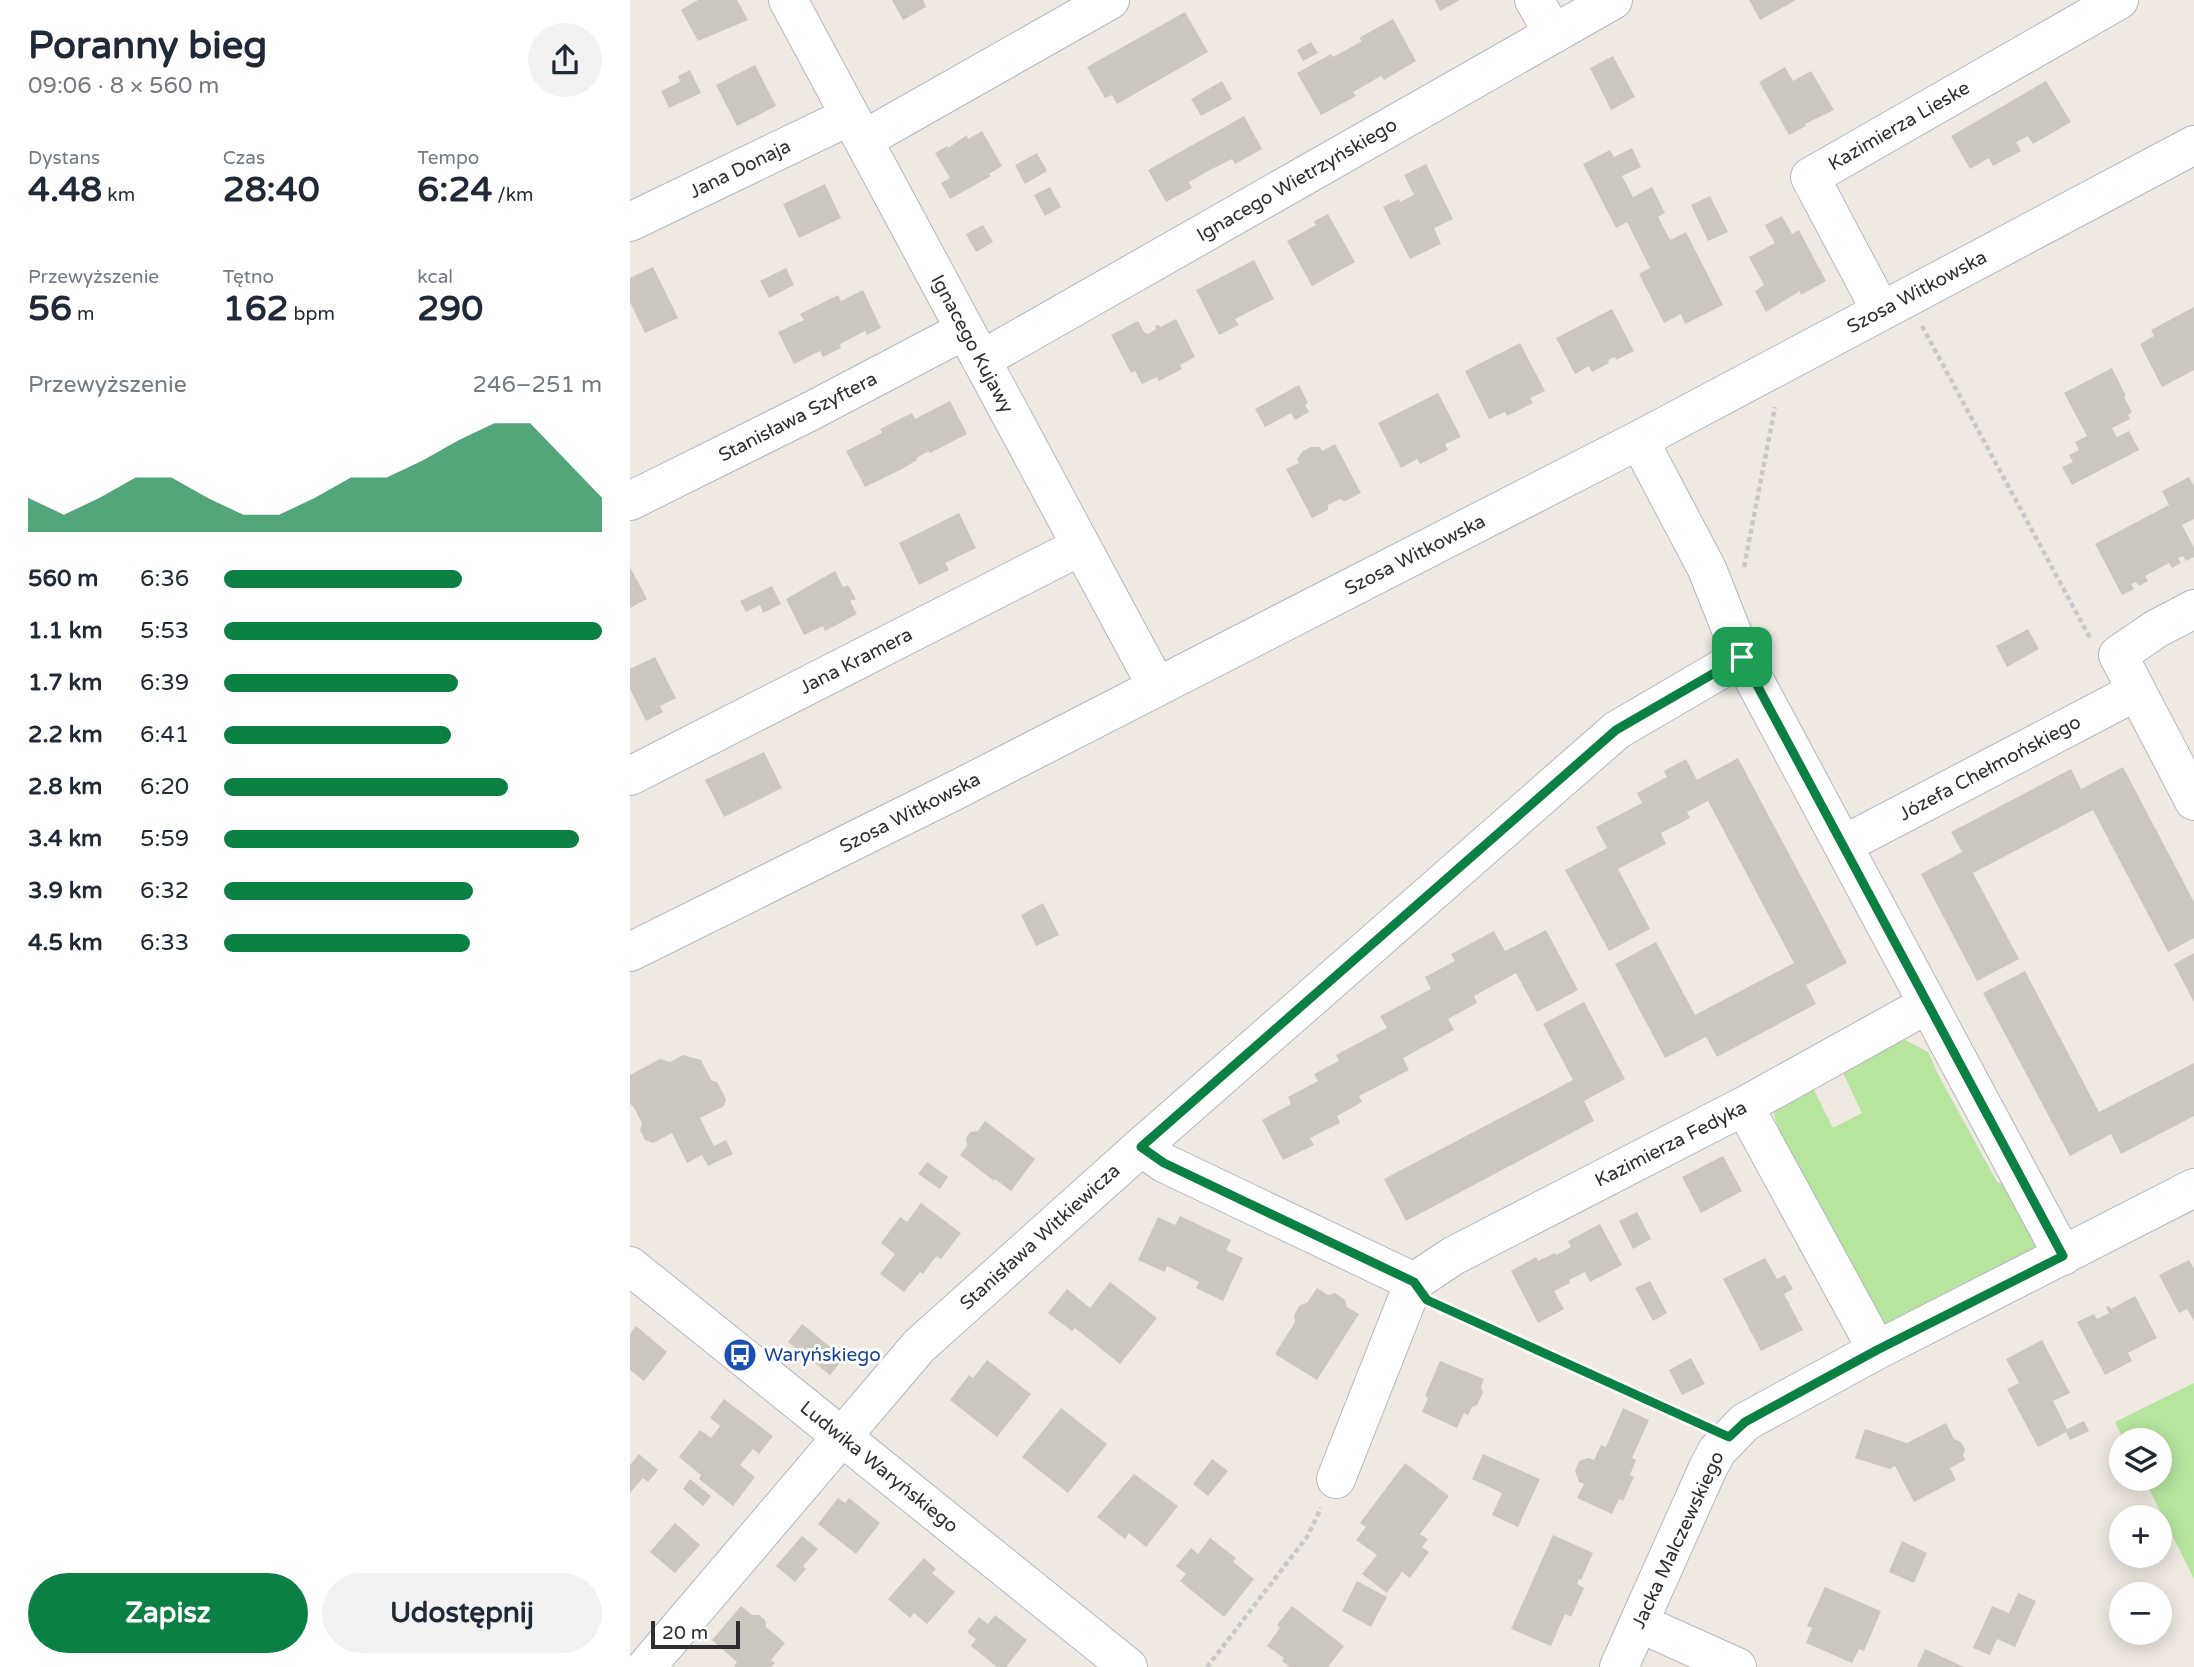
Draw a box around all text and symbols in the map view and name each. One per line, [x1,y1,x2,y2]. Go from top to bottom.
text: Poranny bieg [28,23,267,69]
button: share [528,23,602,97]
text: 09:06 · 8 × 560 m [28,72,219,100]
street label: Kazimierza Lieske [1824,77,1974,175]
street label: Ignacego Wietrzyńskiego [1193,114,1401,246]
street label: Jana Donaja [686,135,794,203]
text: Dystans [28,147,100,169]
text: Czas [223,147,265,169]
text: Tempo [417,147,479,169]
text: 4.48 [28,169,102,211]
text: 28:40 [223,169,320,211]
text: 6:24 [417,169,492,211]
text: km [102,184,135,206]
text: /km [492,184,534,206]
street label: Szosa Witkowska [1843,246,1991,338]
text: Przewyższenie [28,266,159,288]
text: Tętno [223,266,274,288]
text: kcal [417,266,453,288]
street label: Ignacego Kujawy [926,271,1018,417]
text: 56 [28,288,72,330]
text: 162 [223,288,289,330]
text: 290 [417,288,483,330]
text: m [72,303,94,325]
text: bpm [289,303,335,325]
street label: Stanisława Szyftera [715,367,881,467]
text: Przewyższenie [28,371,187,399]
text: 246–251 m [473,371,602,399]
street label: Szosa Witkowska [1341,510,1489,600]
text: 560 m [28,565,98,593]
text: 6:36 [140,565,189,593]
text: 1.1 km [28,617,103,645]
text: 5:53 [140,617,189,645]
street label: Jana Kramera [796,623,916,699]
pin [1712,627,1772,687]
icon: arrive [1723,638,1761,676]
text: 1.7 km [28,669,102,697]
text: 6:39 [140,669,189,697]
street label: Józefa Chełmońskiego [1895,711,2085,825]
text: 2.2 km [28,721,103,749]
text: 6:41 [140,721,189,749]
street label: Szosa Witkowska [836,768,984,858]
text: 2.8 km [28,773,102,801]
text: 6:20 [140,773,189,801]
text: 3.4 km [28,825,102,853]
text: 5:59 [140,825,189,853]
text: 3.9 km [28,877,103,905]
text: 6:32 [140,877,189,905]
text: 4.5 km [28,929,103,957]
text: 6:33 [140,929,189,957]
street label: Kazimierza Fedyka [1591,1096,1751,1192]
street label: Stanisława Witkiewicza [956,1159,1124,1315]
bus stop icon: Waryńskiego [721,1336,759,1374]
place label: Waryńskiego [764,1344,881,1366]
street label: Ludwika Waryńskiego [796,1397,962,1537]
map controls [2109,1428,2172,1645]
button: layers [2109,1428,2172,1491]
street label: Jacka Malczewskiego [1627,1448,1729,1632]
button: + [2109,1505,2172,1568]
button: Zapisz [28,1573,308,1653]
button: Udostępnij [322,1573,602,1653]
button: − [2109,1582,2172,1645]
scale bar [651,1618,740,1650]
text: 20 m [662,1622,708,1644]

